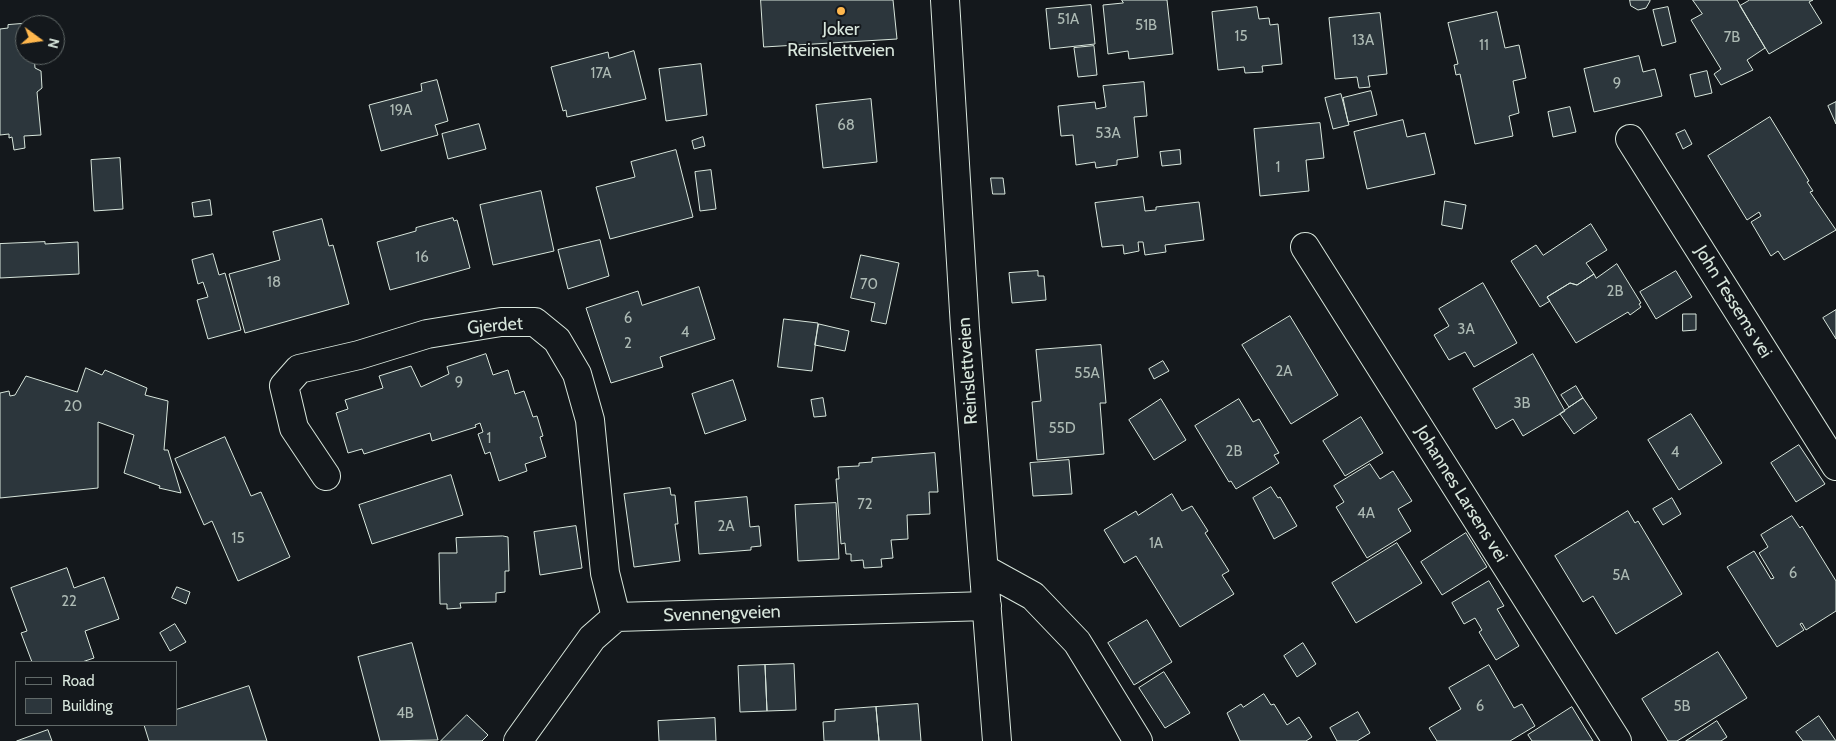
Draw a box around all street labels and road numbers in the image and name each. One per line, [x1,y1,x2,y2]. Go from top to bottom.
street label: John Tessems vei [1690,242,1776,362]
street label: Gjerdet [466,313,524,339]
street label: Reinslettveien [953,317,983,425]
street label: Johannes Larsens vei [1410,422,1512,566]
street label: Svennengveien [663,601,781,627]

